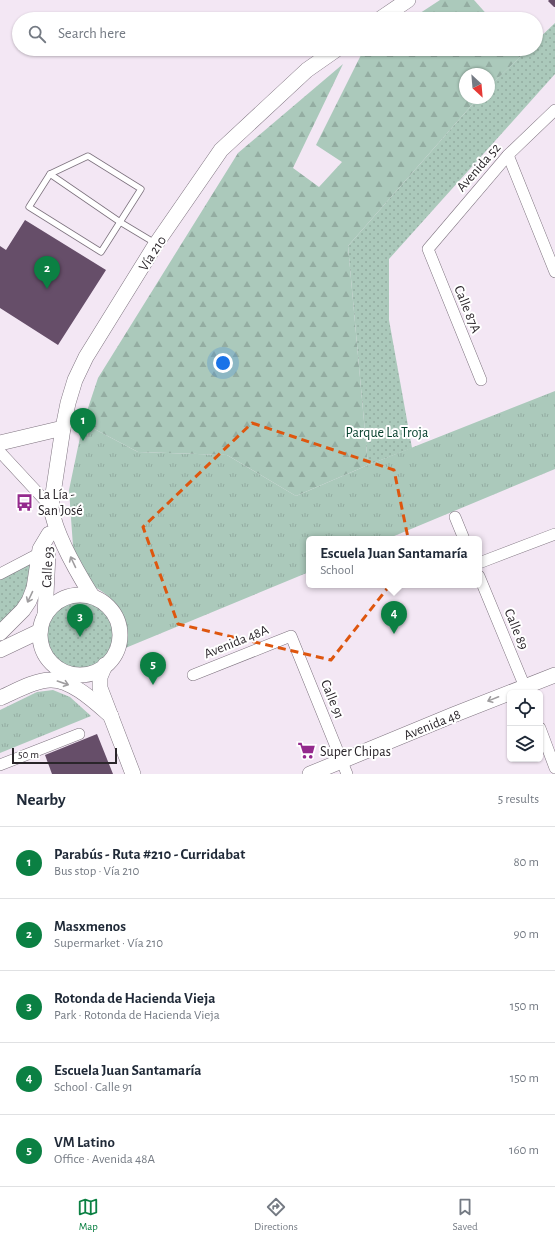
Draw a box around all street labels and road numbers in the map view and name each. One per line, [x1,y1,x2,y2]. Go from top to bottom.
street label: Avenida 52 [454,141,503,194]
street label: Vía 210 [136,234,169,274]
street label: Calle 87A [451,284,483,335]
street label: Calle 93 [40,546,56,588]
street label: Calle 89 [502,607,531,652]
street label: Avenida 48A [202,623,271,661]
street label: Calle 91 [318,678,346,721]
street label: Avenida 48 [402,707,463,743]

